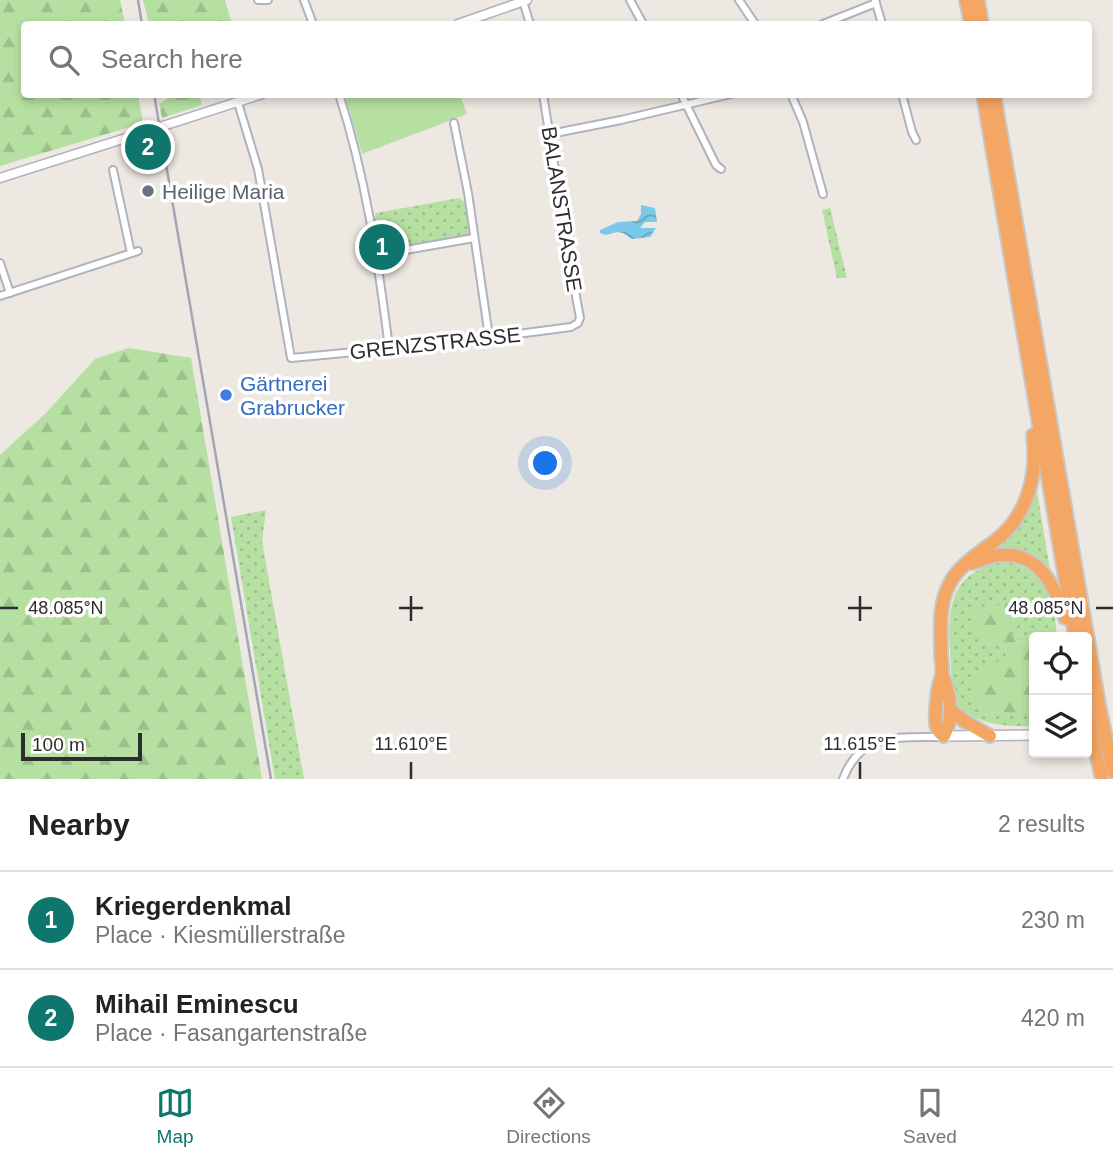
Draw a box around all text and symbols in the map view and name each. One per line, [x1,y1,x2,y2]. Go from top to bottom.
search box [21,21,1092,98]
icon: search [45,41,83,79]
text: Search here [101,44,243,74]
pin: 2 [125,121,171,173]
street label: BALANSTRASSE [538,125,586,293]
place label: Heilige Maria [162,180,285,203]
marker: Heilige Maria [140,183,156,199]
pin: 1 [359,221,405,273]
street label: GRENZSTRASSE [349,323,521,363]
place label: Gärtnerei Grabrucker [240,372,345,419]
marker: Gärtnerei Grabrucker [218,387,234,403]
your location [528,446,562,480]
text: 48.085°N [28,598,104,618]
text: 48.085°N [1008,598,1084,618]
map controls [1029,632,1092,758]
button: locate [1029,632,1092,695]
button: layers [1029,695,1092,758]
scale bar [21,730,142,762]
text: 100 m [32,734,85,755]
text: 11.610°E [375,734,447,754]
text: 11.615°E [824,734,896,754]
text: Nearby [28,808,130,841]
text: 2 results [998,811,1085,837]
text: Kriegerdenkmal [95,891,292,921]
text: 1 [45,907,57,933]
text: 230 m [1021,907,1085,933]
text: Place · Kiesmüllerstraße [95,922,346,948]
text: Mihail Eminescu [95,989,299,1019]
text: 2 [45,1005,57,1031]
text: 420 m [1021,1005,1085,1031]
text: Place · Fasangartenstraße [95,1020,367,1046]
tab: Map [156,1084,194,1148]
tab: Directions [506,1084,591,1148]
tab: Saved [903,1084,957,1148]

